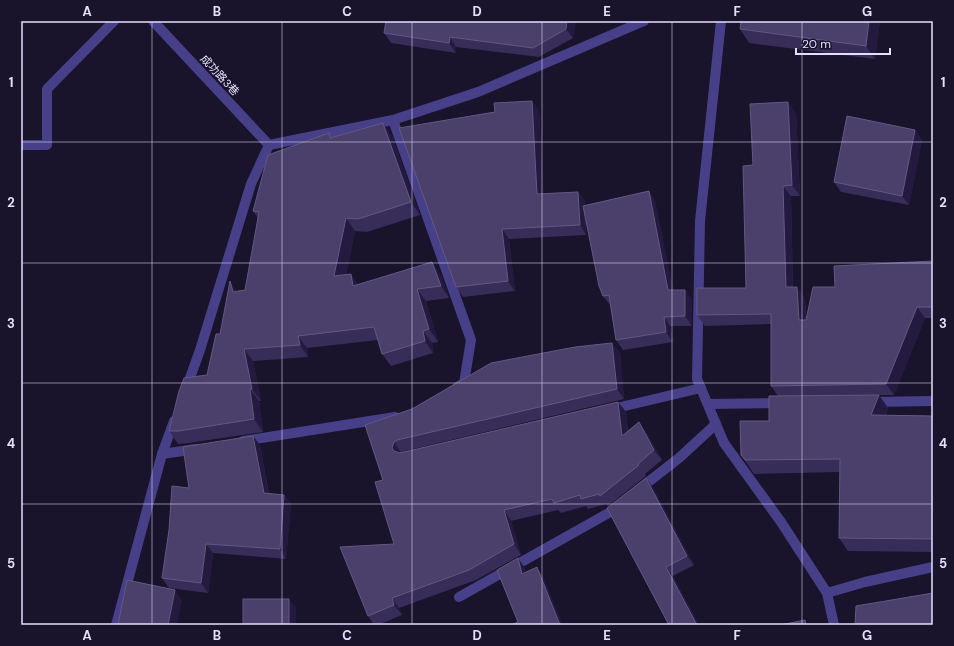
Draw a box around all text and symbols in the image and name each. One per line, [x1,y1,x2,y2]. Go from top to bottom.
text: A [82,3,92,20]
text: B [213,3,221,20]
text: C [342,3,352,20]
text: D [472,3,482,20]
text: E [603,3,611,20]
text: F [733,3,741,20]
text: G [862,3,872,20]
scale bar [796,30,890,56]
text: 20 m [802,36,831,52]
street label: 成功路3巷 [198,52,242,98]
text: 1 [9,74,13,91]
text: 1 [941,74,945,91]
text: 2 [7,194,15,211]
text: 2 [939,194,947,211]
text: 3 [7,315,15,332]
text: 3 [939,315,947,332]
text: 4 [7,435,15,452]
text: 4 [939,435,947,452]
text: 5 [7,555,15,572]
text: 5 [939,555,947,572]
text: A [82,627,92,644]
text: B [213,627,221,644]
text: C [342,627,352,644]
text: D [472,627,482,644]
text: E [603,627,611,644]
text: F [733,627,741,644]
text: G [862,627,872,644]

